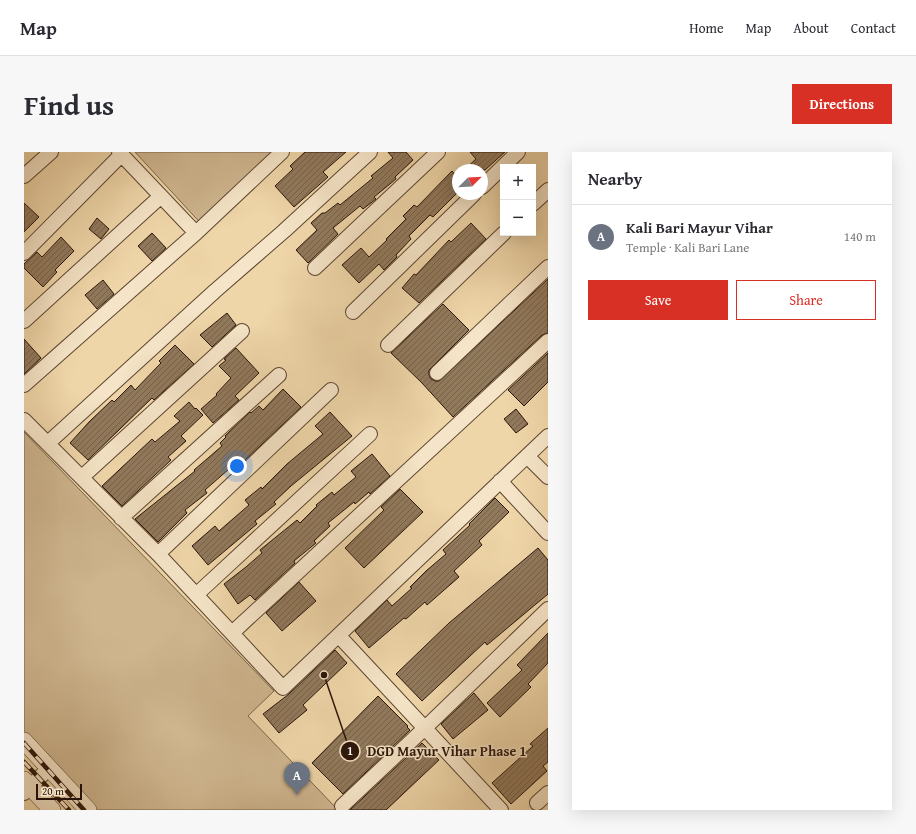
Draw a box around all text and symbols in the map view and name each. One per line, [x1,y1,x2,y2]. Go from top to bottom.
text: Map [20,14,57,42]
text: Home [689,18,724,38]
text: Map [746,18,771,38]
text: About [793,18,829,38]
text: Contact [851,18,896,38]
text: Find us [24,84,114,125]
button: Directions [792,84,892,124]
north arrow [452,164,488,200]
map controls [500,164,536,236]
button: + [500,164,536,200]
text: Nearby [588,166,642,191]
button: − [500,200,536,236]
text: Kali Bari Mayur Vihar [626,217,773,238]
text: A [597,227,605,246]
text: 140 m [844,227,876,246]
text: Temple · Kali Bari Lane [626,238,749,257]
button: Save [588,280,728,320]
button: Share [736,280,876,320]
your location [227,456,247,476]
callout: DGD Mayur Vihar Phase 1 [340,738,535,764]
text: DGD Mayur Vihar Phase 1 [367,741,527,761]
text: 1 [347,742,353,759]
pin: A [284,762,310,795]
scale bar [36,782,82,801]
text: 20 m [42,783,64,799]

